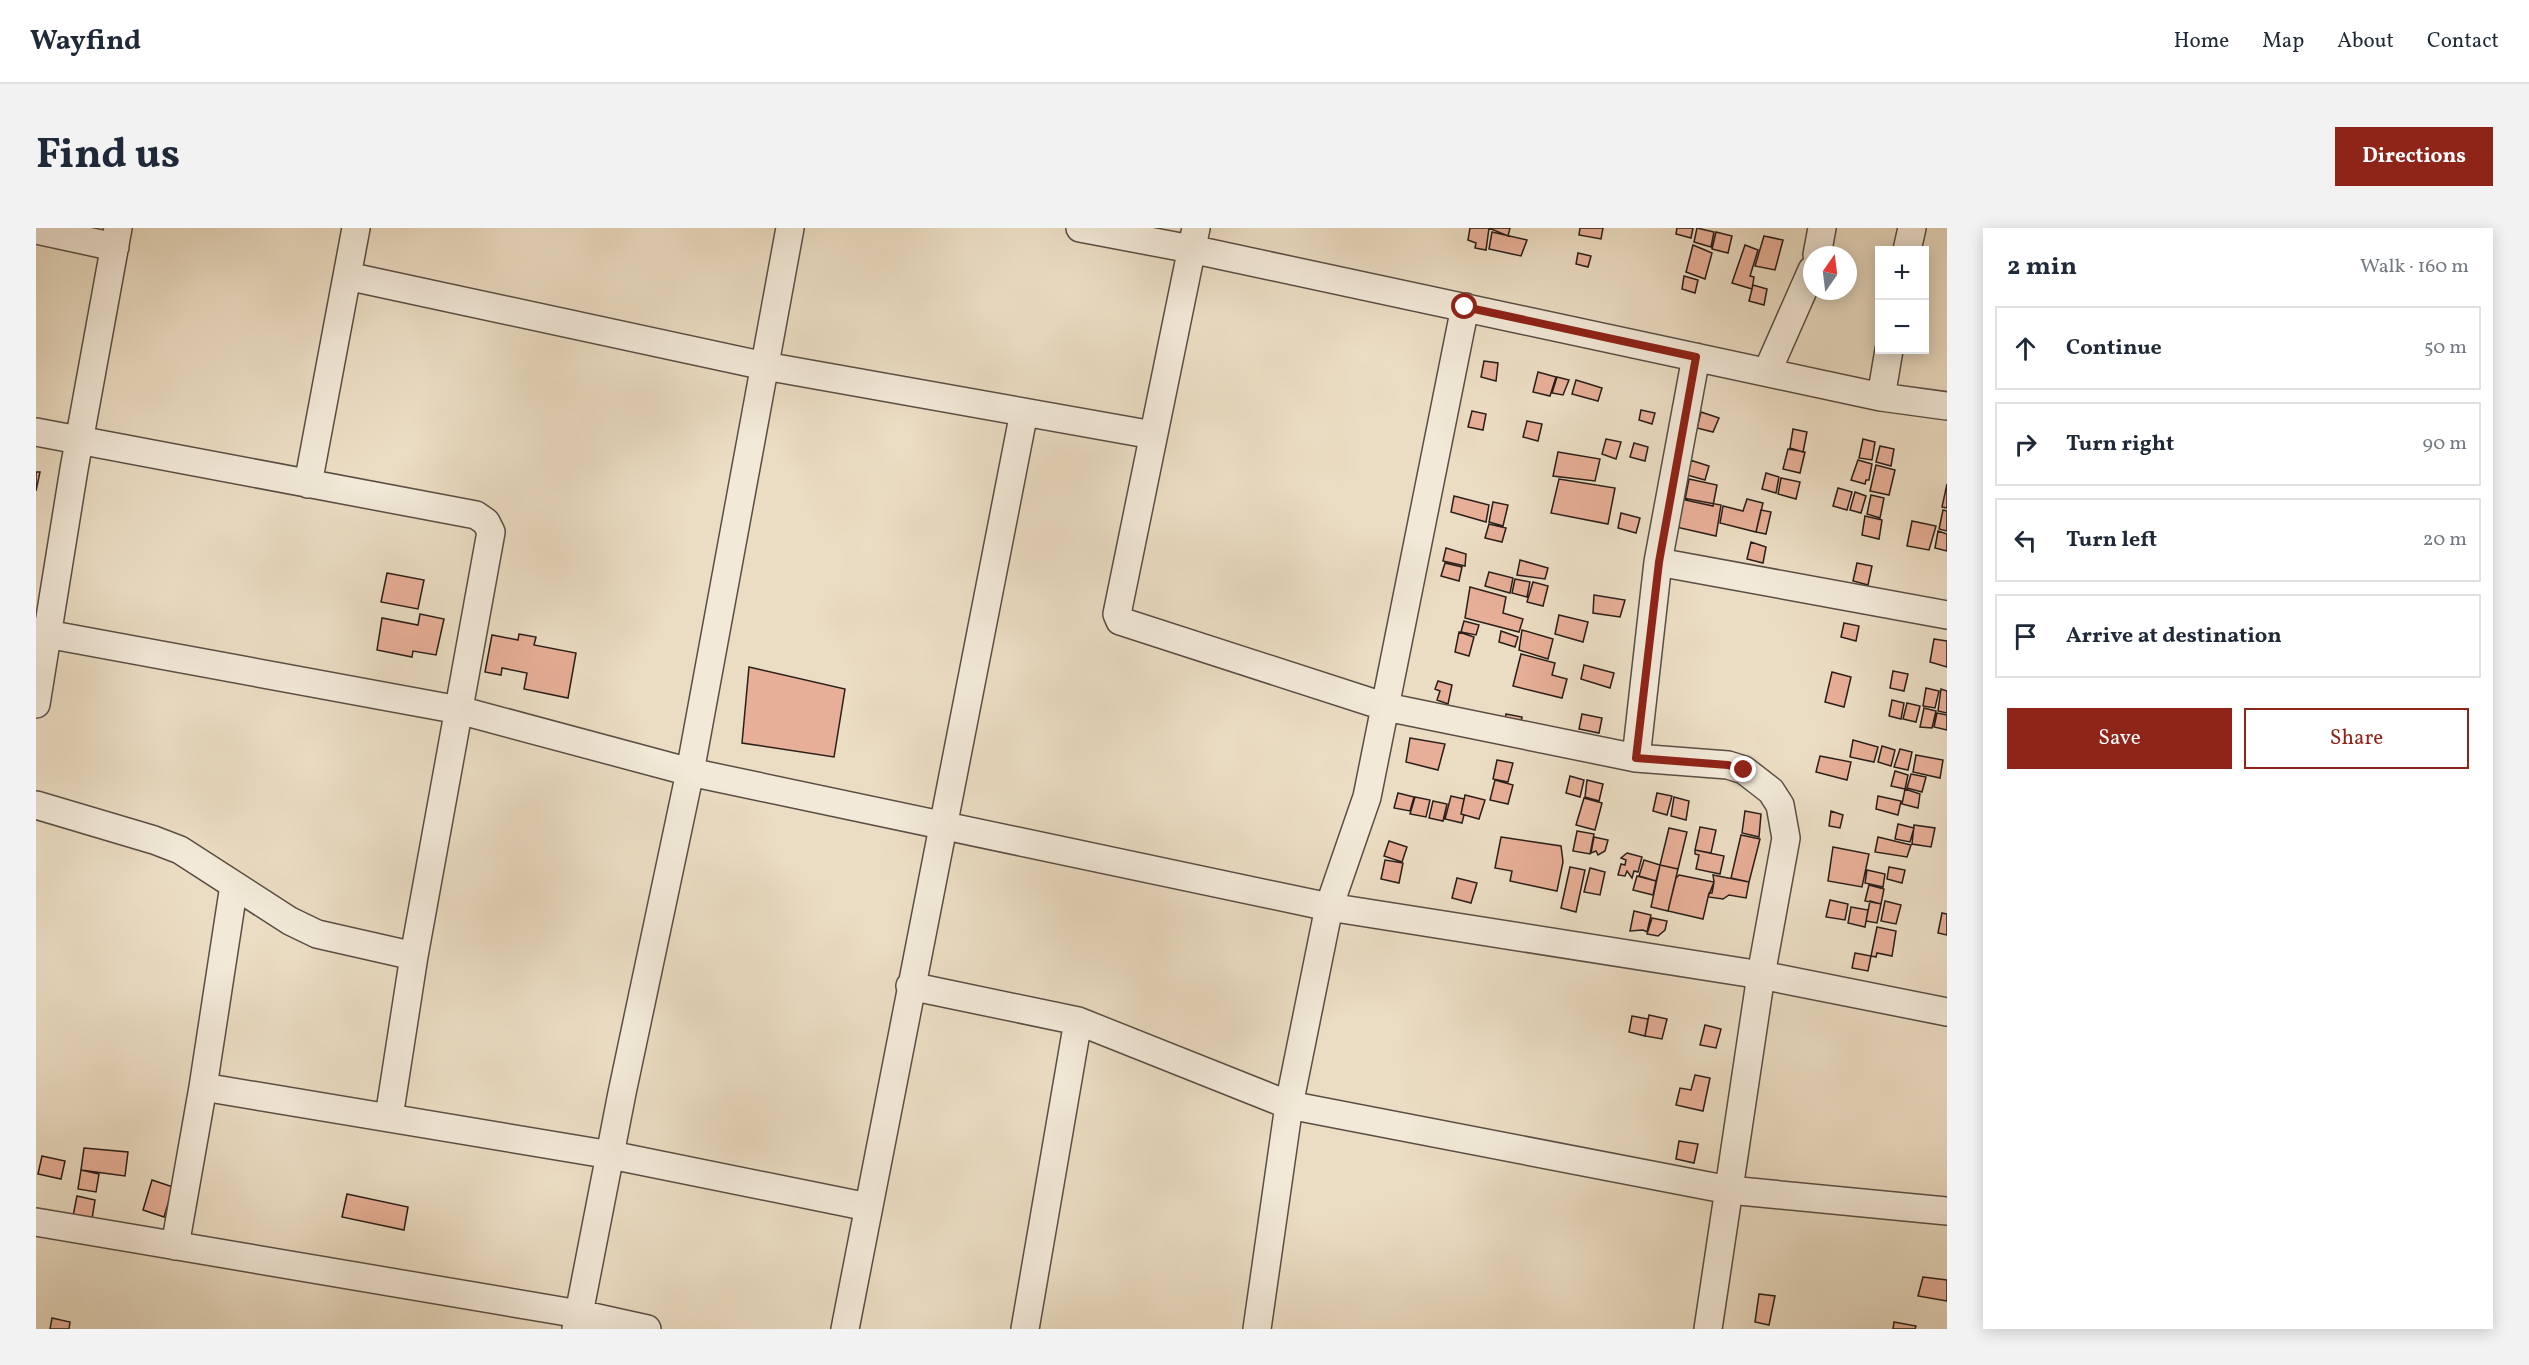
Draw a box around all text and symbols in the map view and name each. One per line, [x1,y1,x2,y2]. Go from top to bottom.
text: Wayfind [30,22,141,61]
text: Home [2174,27,2229,56]
text: Map [2262,27,2304,56]
text: About [2337,27,2394,56]
text: Contact [2427,27,2499,56]
text: Find us [36,127,180,186]
button: Directions [2335,127,2493,186]
north arrow [1803,246,1857,300]
map controls [1875,246,1929,354]
button: + [1875,246,1929,300]
text: 2 min [2007,249,2077,285]
text: Walk · 160 m [2360,253,2469,281]
route start [1451,293,1477,319]
button: − [1875,300,1929,354]
icon: ahead [2009,332,2042,365]
text: Continue [2066,333,2162,364]
text: 50 m [2424,334,2467,362]
icon: right [2009,428,2042,461]
text: Turn right [2066,429,2174,460]
text: 90 m [2423,430,2467,458]
icon: left [2009,524,2042,557]
text: Turn left [2066,525,2157,556]
text: 20 m [2423,526,2467,554]
icon: arrive [2009,620,2042,653]
text: Arrive at destination [2066,621,2282,652]
button: Save [2007,708,2232,769]
button: Share [2244,708,2469,769]
route end [1730,756,1756,782]

